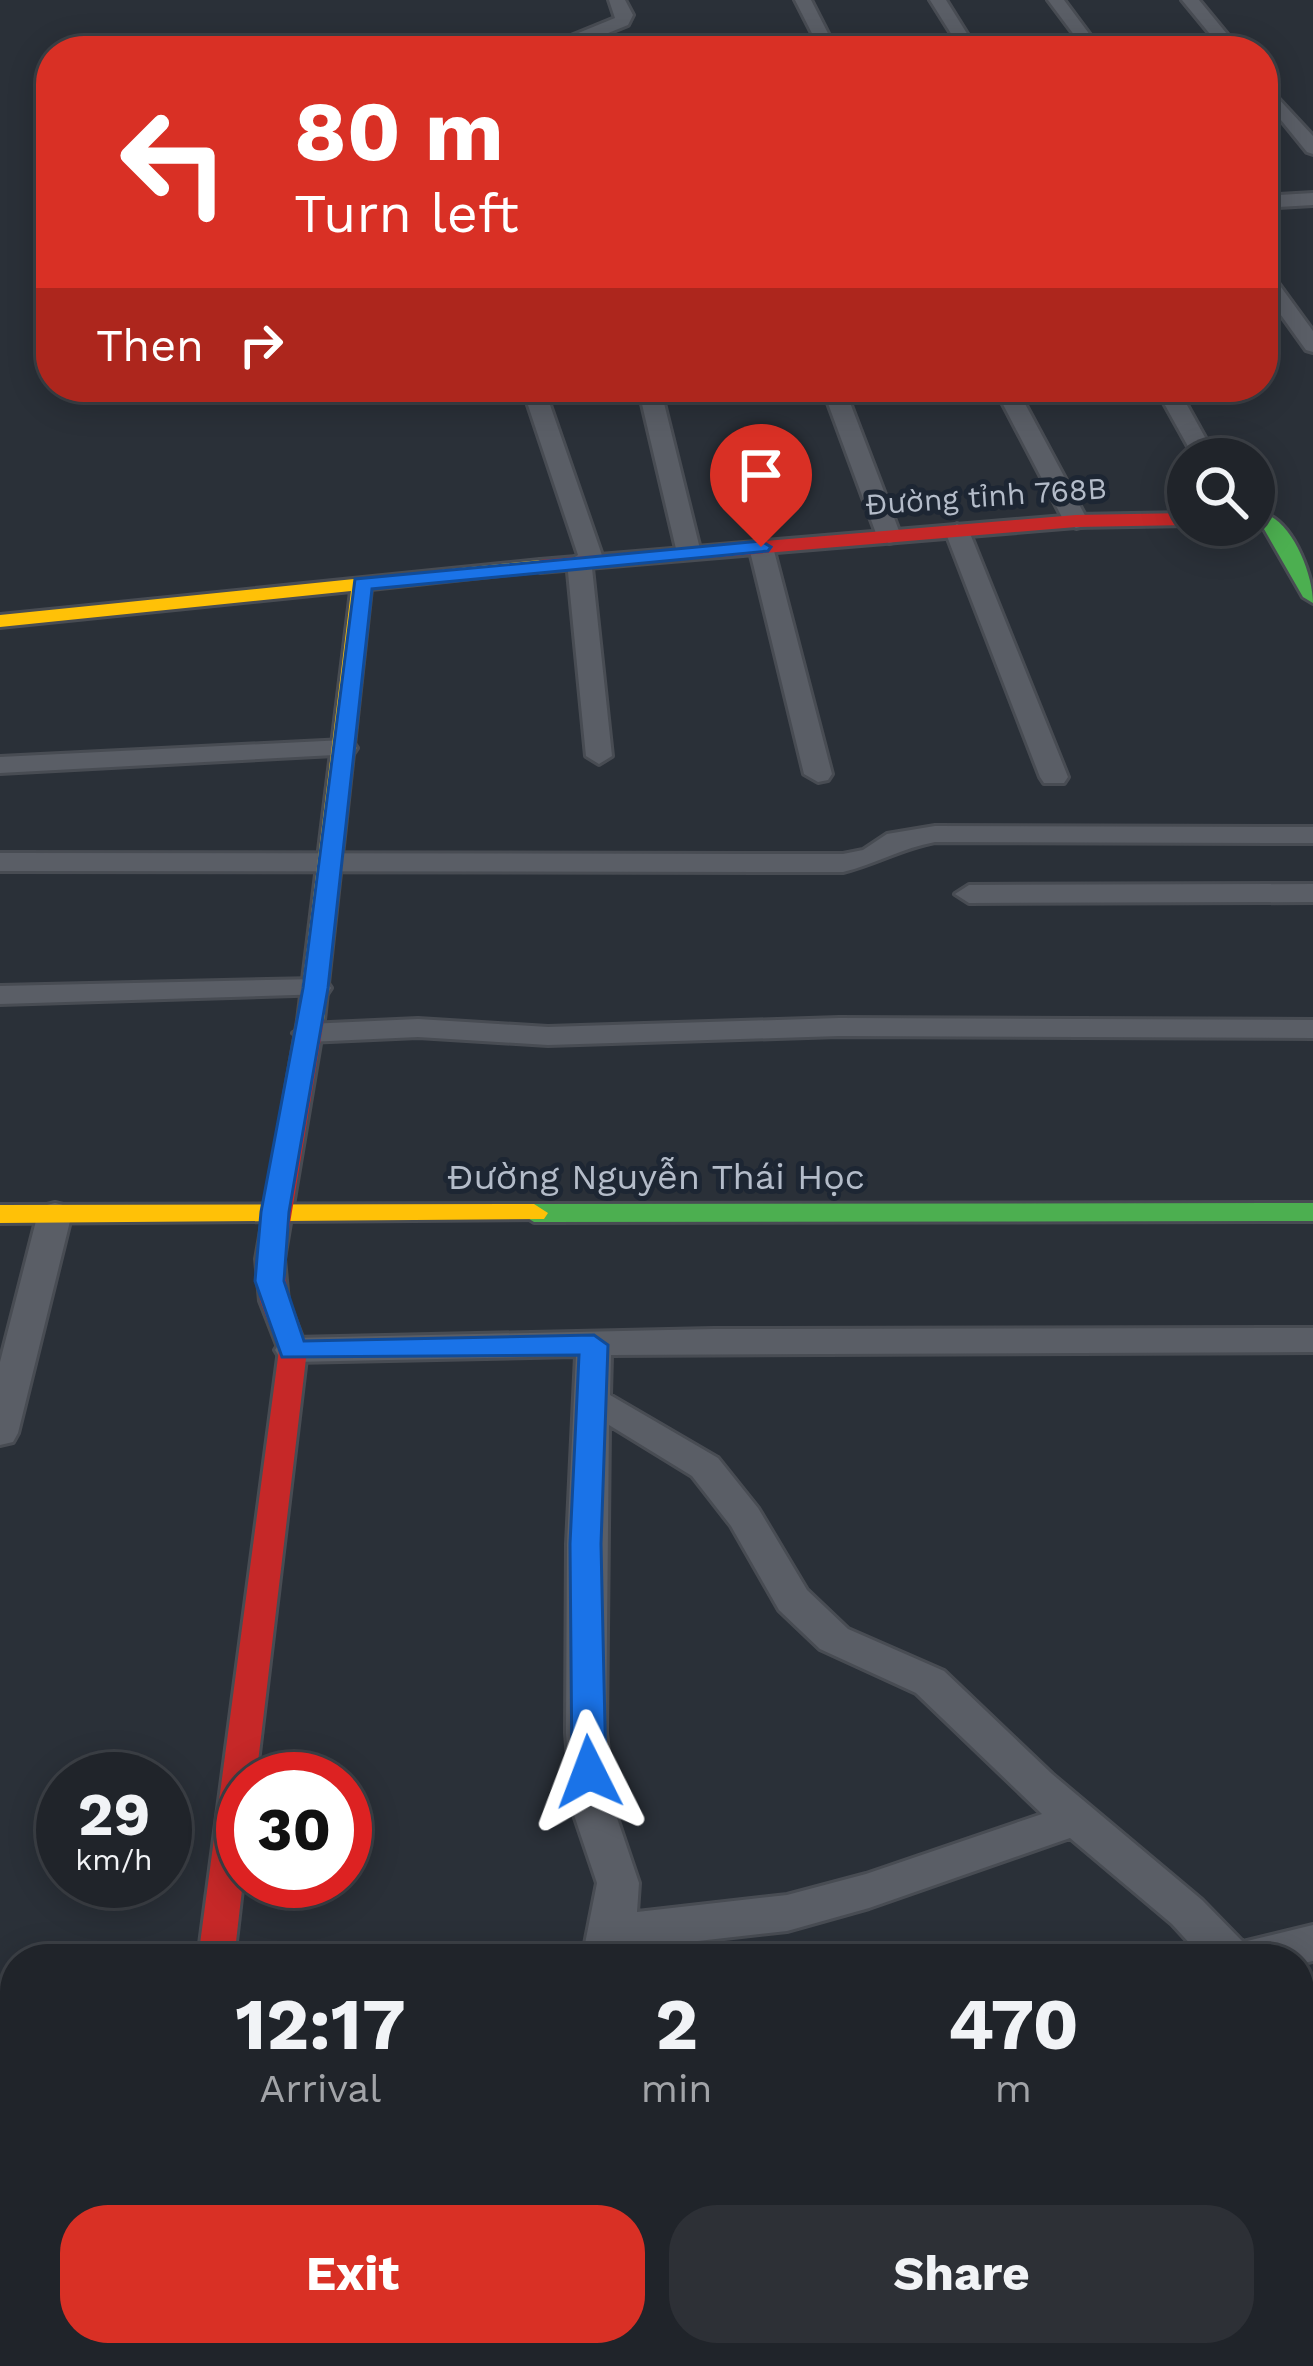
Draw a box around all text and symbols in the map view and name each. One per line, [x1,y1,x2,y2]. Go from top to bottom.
text: 80 m [294,82,504,180]
icon: left [96,84,252,240]
text: Turn left [294,182,519,245]
icon: right [228,312,294,378]
text: Then [96,319,204,372]
pin [710,424,812,547]
map controls [1167,438,1275,546]
button: search [1167,438,1275,546]
icon: arrive [728,442,794,508]
street label: Đường tỉnh 768B [864,470,1108,522]
street label: Đường Nguyễn Thái Học [447,1156,865,1198]
position arrow [526,1709,652,1835]
speed limit sign: 30 [216,1752,372,1908]
text: 29 [78,1779,150,1850]
text: km/h [75,1842,153,1877]
text: 12:17 [235,1982,406,2066]
text: 2 [655,1982,698,2066]
text: 470 [948,1982,1079,2066]
text: Arrival [260,2066,381,2111]
text: min [641,2066,713,2111]
text: m [995,2066,1032,2111]
button: Exit [60,2205,645,2343]
button: Share [669,2205,1254,2343]

